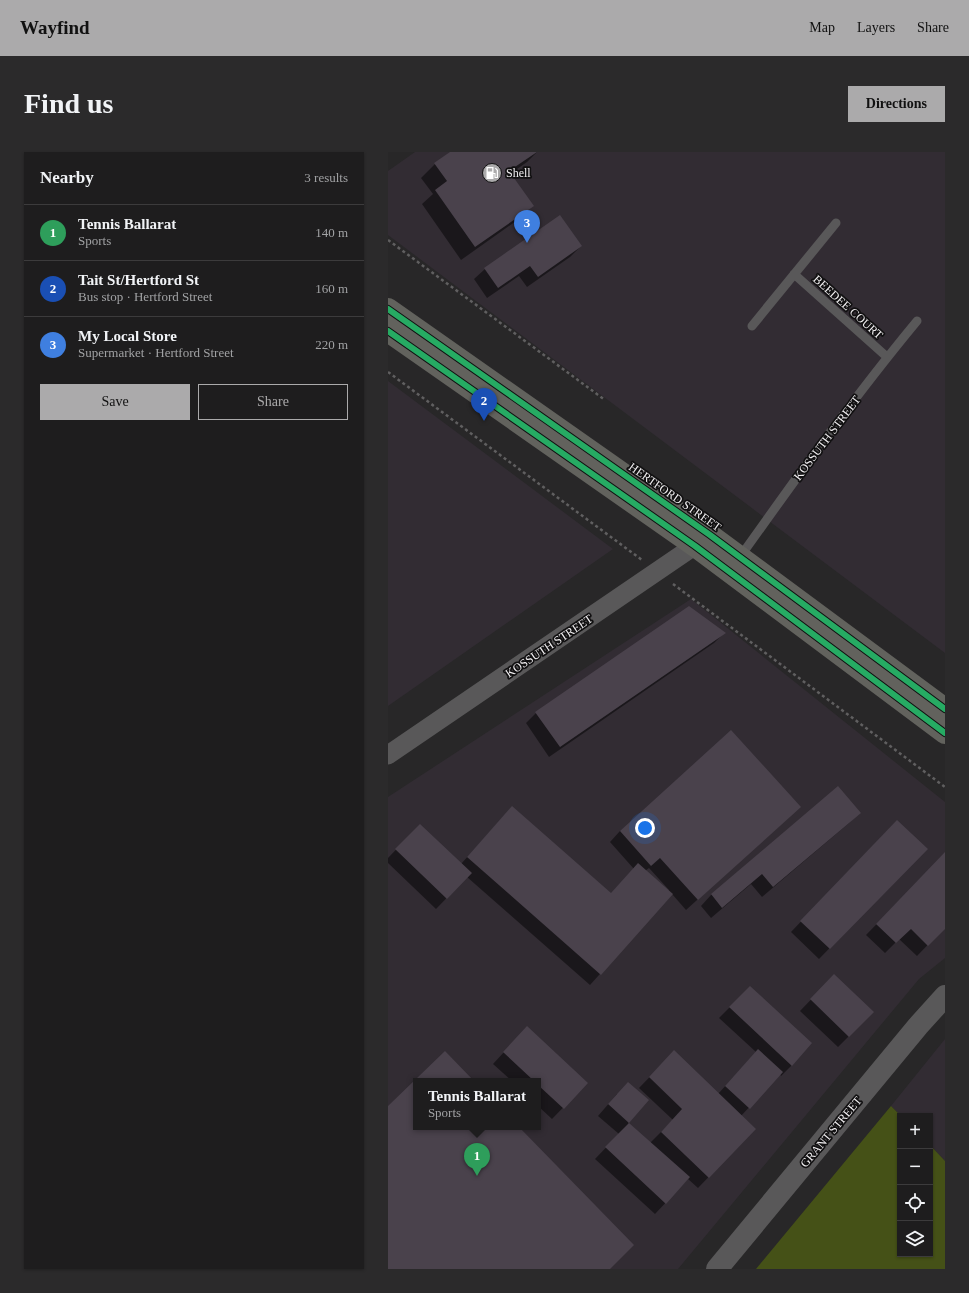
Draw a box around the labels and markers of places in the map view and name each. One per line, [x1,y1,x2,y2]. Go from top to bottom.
fuel station icon: Shell [481,162,503,184]
place label: Shell [506,166,531,180]
pin: 3 [514,210,540,243]
pin: 2 [471,388,497,421]
pin: 1 [464,1143,490,1176]

